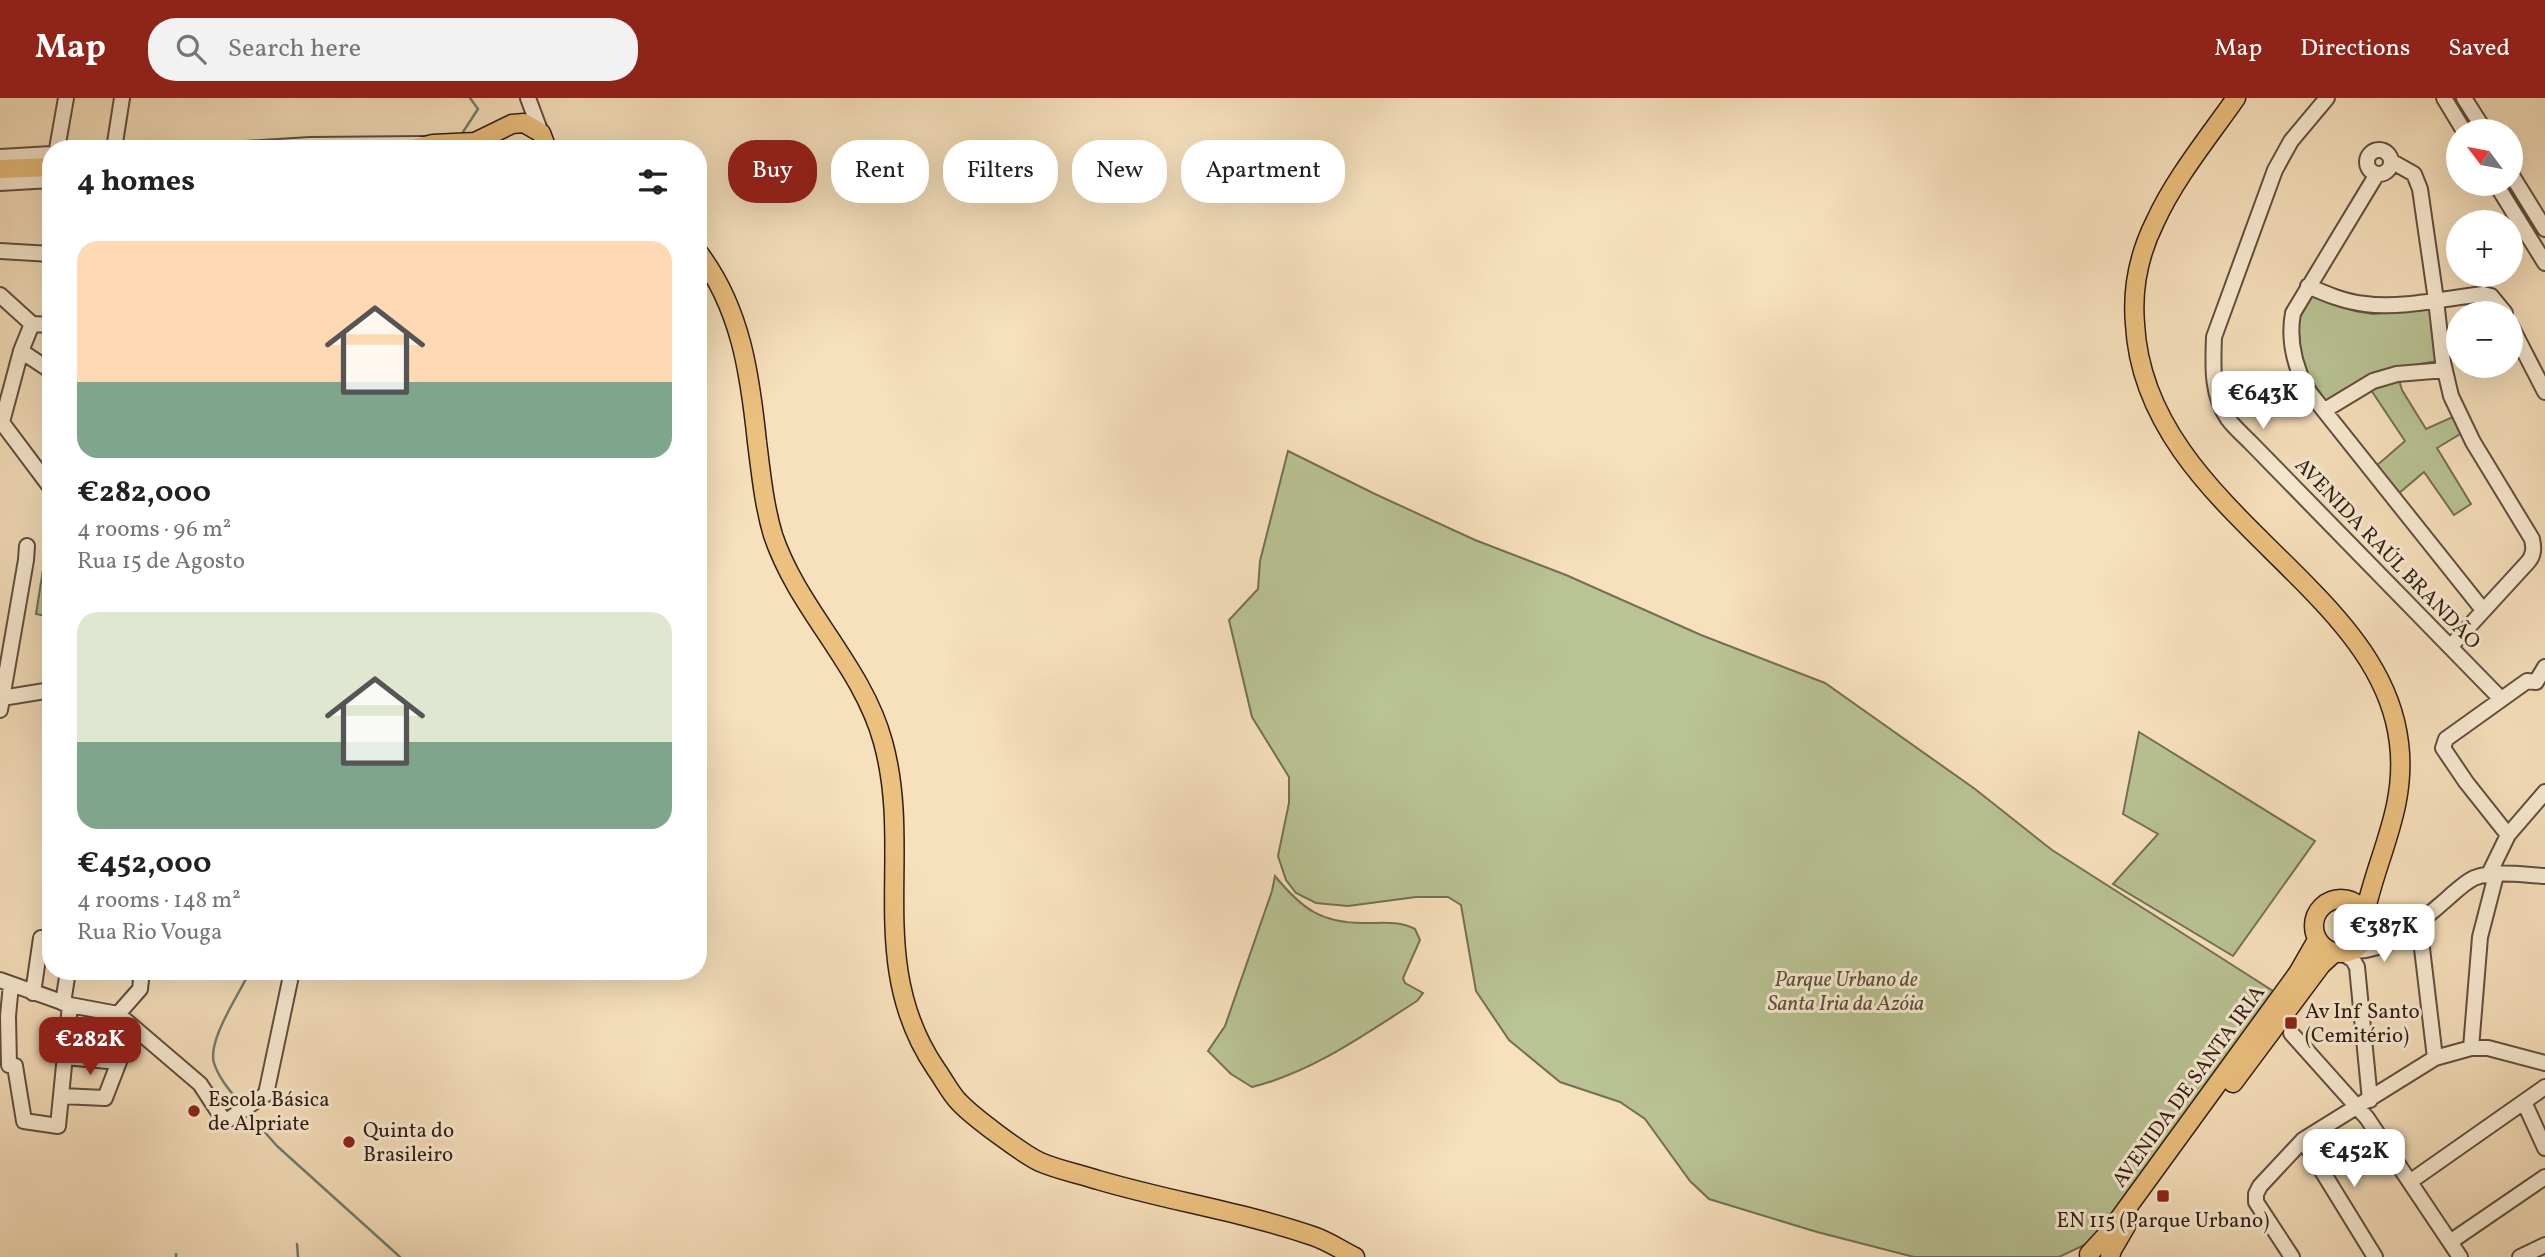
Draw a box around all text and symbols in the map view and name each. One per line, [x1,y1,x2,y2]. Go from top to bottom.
search box [148,18,638,81]
text: Map [35,26,106,72]
icon: search [172,30,210,68]
text: Search here [228,31,361,67]
text: Map [2214,32,2262,66]
text: Directions [2300,32,2410,66]
text: Saved [2448,32,2510,66]
north arrow [2446,119,2524,196]
map controls [2446,119,2523,378]
chip: Buy [728,140,817,203]
chip: Rent [831,140,929,203]
chip: Filters [943,140,1058,203]
chip: New [1072,140,1167,203]
chip: Apartment [1181,140,1345,203]
text: 4 homes [77,161,195,203]
icon: filters [634,163,672,201]
button: + [2446,210,2523,287]
icon: home [312,287,438,413]
button: − [2446,301,2523,378]
pin: €643K [2214,372,2312,431]
text: €643K [2228,378,2298,410]
street label: AVENIDA RAÚL BRANDÃO [2287,452,2486,656]
text: €282,000 [77,472,211,514]
text: 4 rooms · 96 m² [77,514,231,546]
text: Rua 15 de Agosto [77,546,245,578]
icon: home [312,658,438,784]
text: €452,000 [77,843,212,885]
text: 4 rooms · 148 m² [77,885,241,917]
pin: €387K [2335,904,2433,964]
text: €387K [2350,911,2418,943]
text: Rua Rio Vouga [77,917,223,949]
park label: Parque Urbano de Santa Iria da Azóia [1768,966,1924,1019]
street label: AVENIDA DE SANTA IRIA [2106,980,2273,1194]
place label: Av Inf Santo (Cemitério) [2305,998,2420,1051]
marker: Av Inf Santo (Cemitério) [2283,1015,2299,1031]
pin: €282K [41,1018,139,1077]
text: €282K [55,1024,125,1056]
place label: Escola Básica de Alpriate [208,1086,330,1139]
marker: Escola Básica de Alpriate [186,1103,202,1119]
place label: Quinta do Brasileiro [363,1117,454,1170]
pin: €452K [2305,1130,2403,1189]
marker: Quinta do Brasileiro [341,1134,357,1150]
text: €452K [2319,1136,2389,1168]
marker: EN 115 (Parque Urbano) [2155,1188,2171,1204]
place label: EN 115 (Parque Urbano) [2057,1207,2269,1236]

